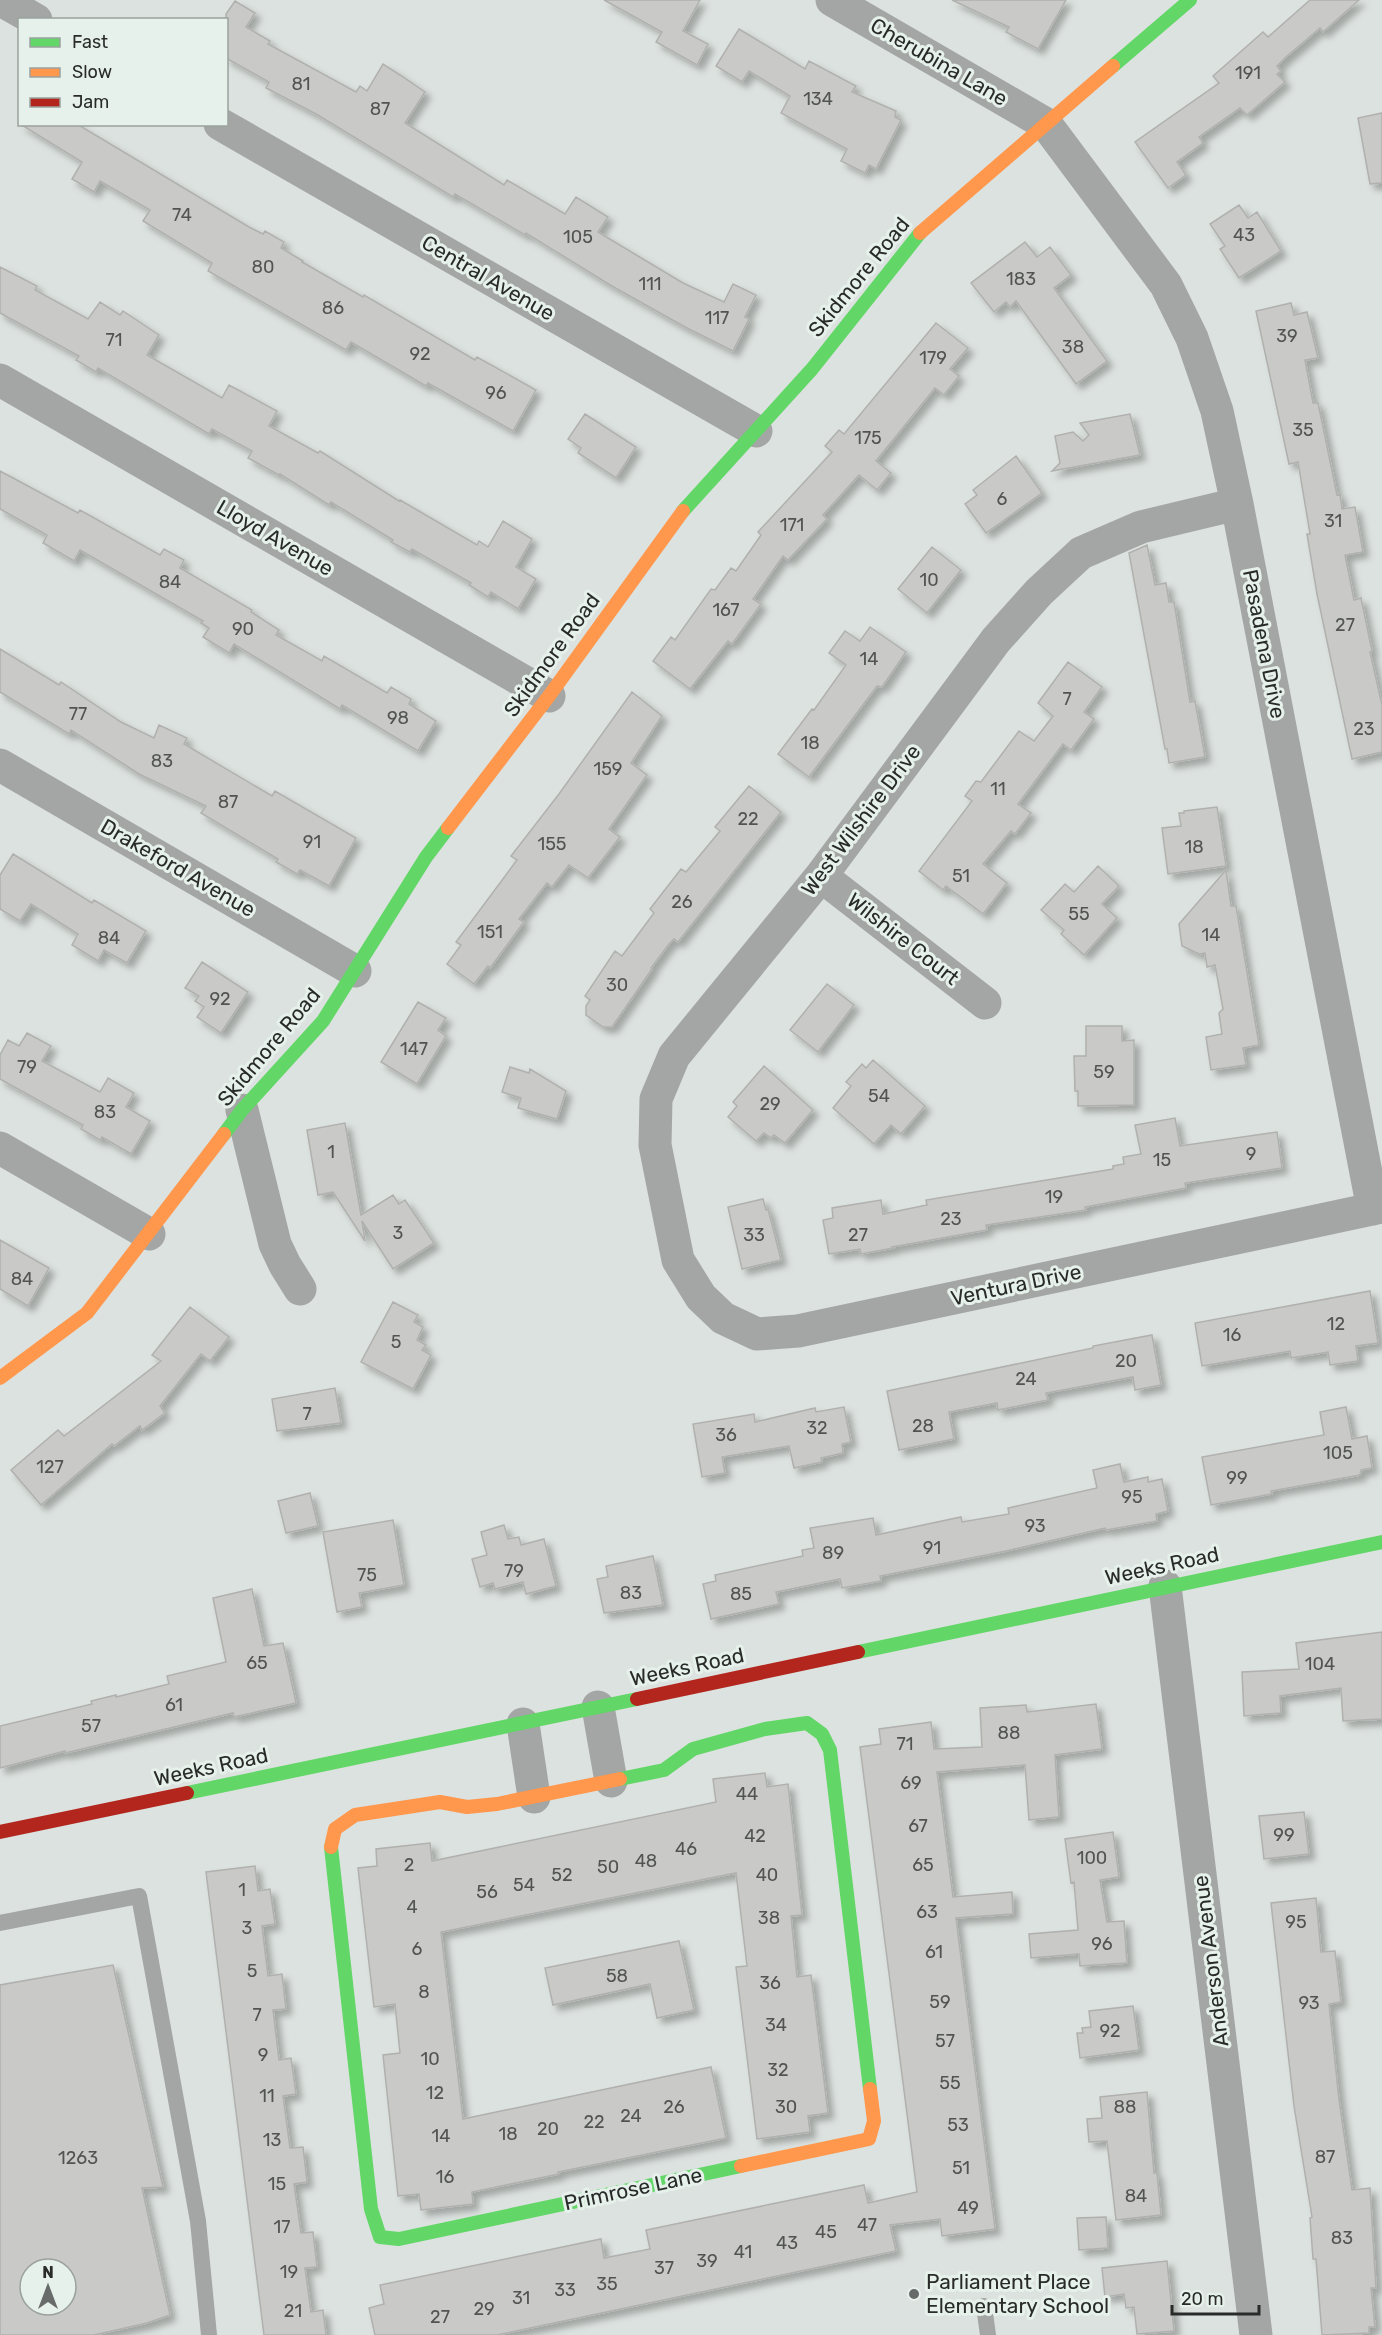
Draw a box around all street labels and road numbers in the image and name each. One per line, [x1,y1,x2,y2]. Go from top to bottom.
street label: Cherubina Lane [866,12,1012,111]
street label: Skidmore Road [803,212,914,342]
street label: Central Avenue [417,229,559,326]
street label: Lloyd Avenue [213,494,338,581]
street label: Pasadena Drive [1238,567,1291,721]
street label: Skidmore Road [498,588,605,721]
street label: West Wilshire Drive [796,739,926,900]
street label: Drakeford Avenue [97,813,260,922]
street label: Wilshire Court [842,887,964,990]
street label: Skidmore Road [212,982,325,1111]
street label: Ventura Drive [948,1258,1084,1311]
street label: Weeks Road [1102,1541,1221,1590]
street label: Weeks Road [627,1642,746,1691]
street label: Weeks Road [151,1742,270,1791]
street label: Anderson Avenue [1188,1874,1233,2048]
street label: Primrose Lane [562,2162,704,2215]

